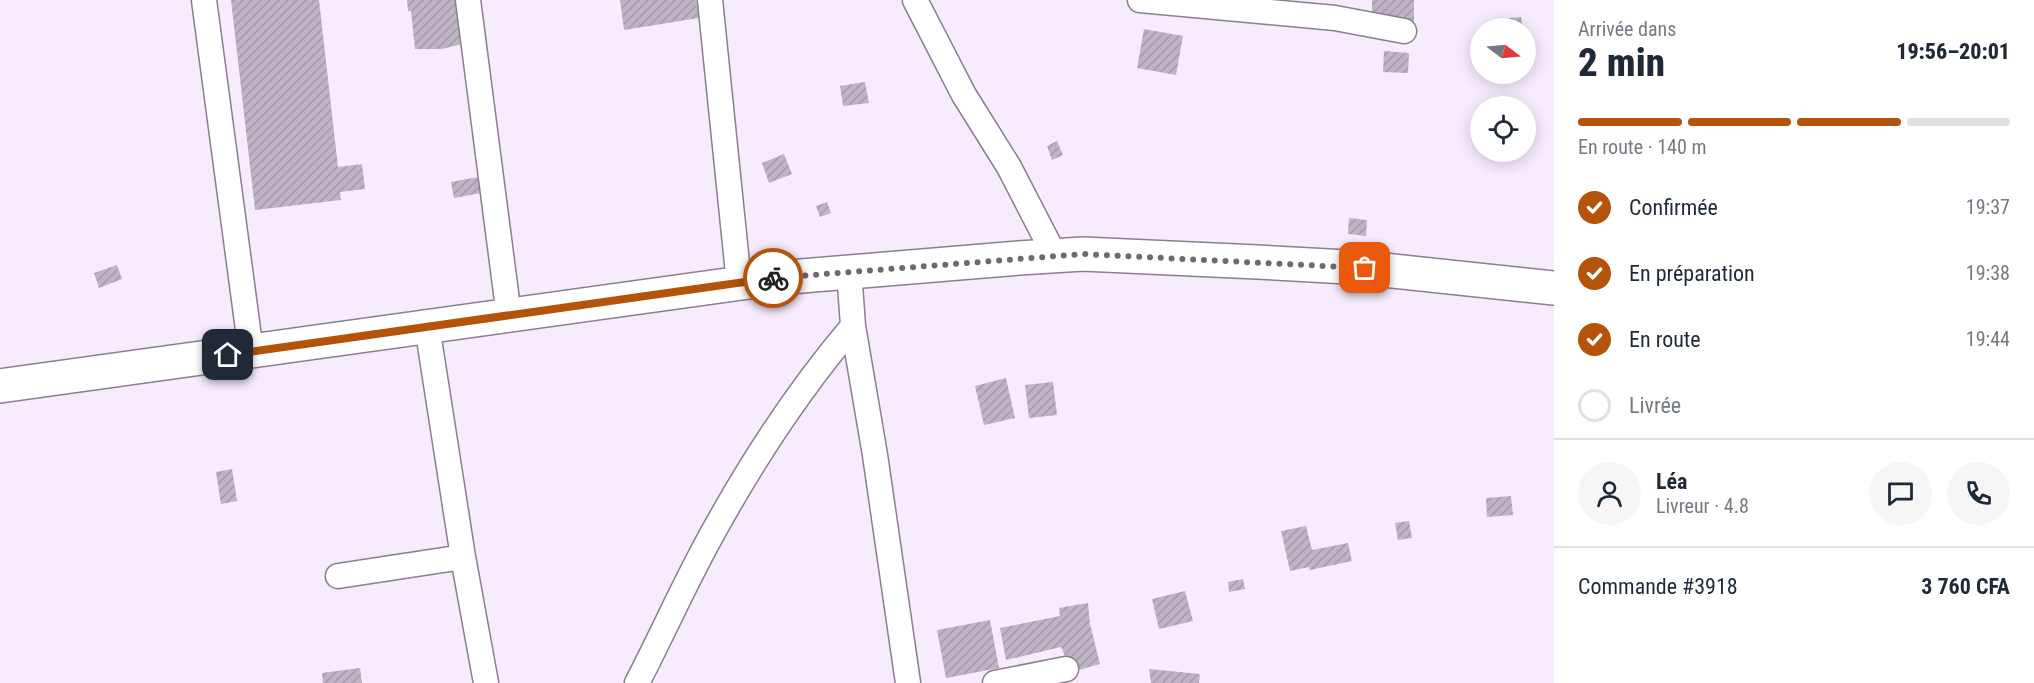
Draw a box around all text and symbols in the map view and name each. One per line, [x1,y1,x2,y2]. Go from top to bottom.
text: Arrivée dans [1578,17,1676,41]
north arrow [1470,18,1536,84]
map controls [1470,18,1536,162]
text: 19:56–20:01 [1896,39,2010,64]
text: 2 min [1578,40,1665,86]
button: locate [1470,96,1536,162]
text: En route · 140 m [1578,135,1706,159]
icon: check [1578,191,1611,224]
text: Confirmée [1629,195,1718,220]
text: 19:37 [1966,195,2010,219]
pin [1339,242,1390,293]
courier [743,248,803,308]
icon: bag [1348,251,1381,284]
icon: check [1578,257,1611,290]
text: En préparation [1629,261,1755,286]
text: 19:38 [1966,261,2010,285]
icon: bike [757,262,790,295]
icon: check [1578,323,1611,356]
text: En route [1629,327,1701,352]
text: 19:44 [1966,327,2010,351]
pin [202,329,253,380]
icon: home [211,338,244,371]
text: Livrée [1629,393,1681,418]
button: person [1578,462,1641,525]
button: chat [1869,462,1932,525]
button: phone [1947,462,2010,525]
text: Léa [1656,469,1687,494]
text: Livreur · 4.8 [1656,494,1749,518]
text: Commande #3918 [1578,574,1738,599]
text: 3 760 CFA [1921,574,2010,599]

